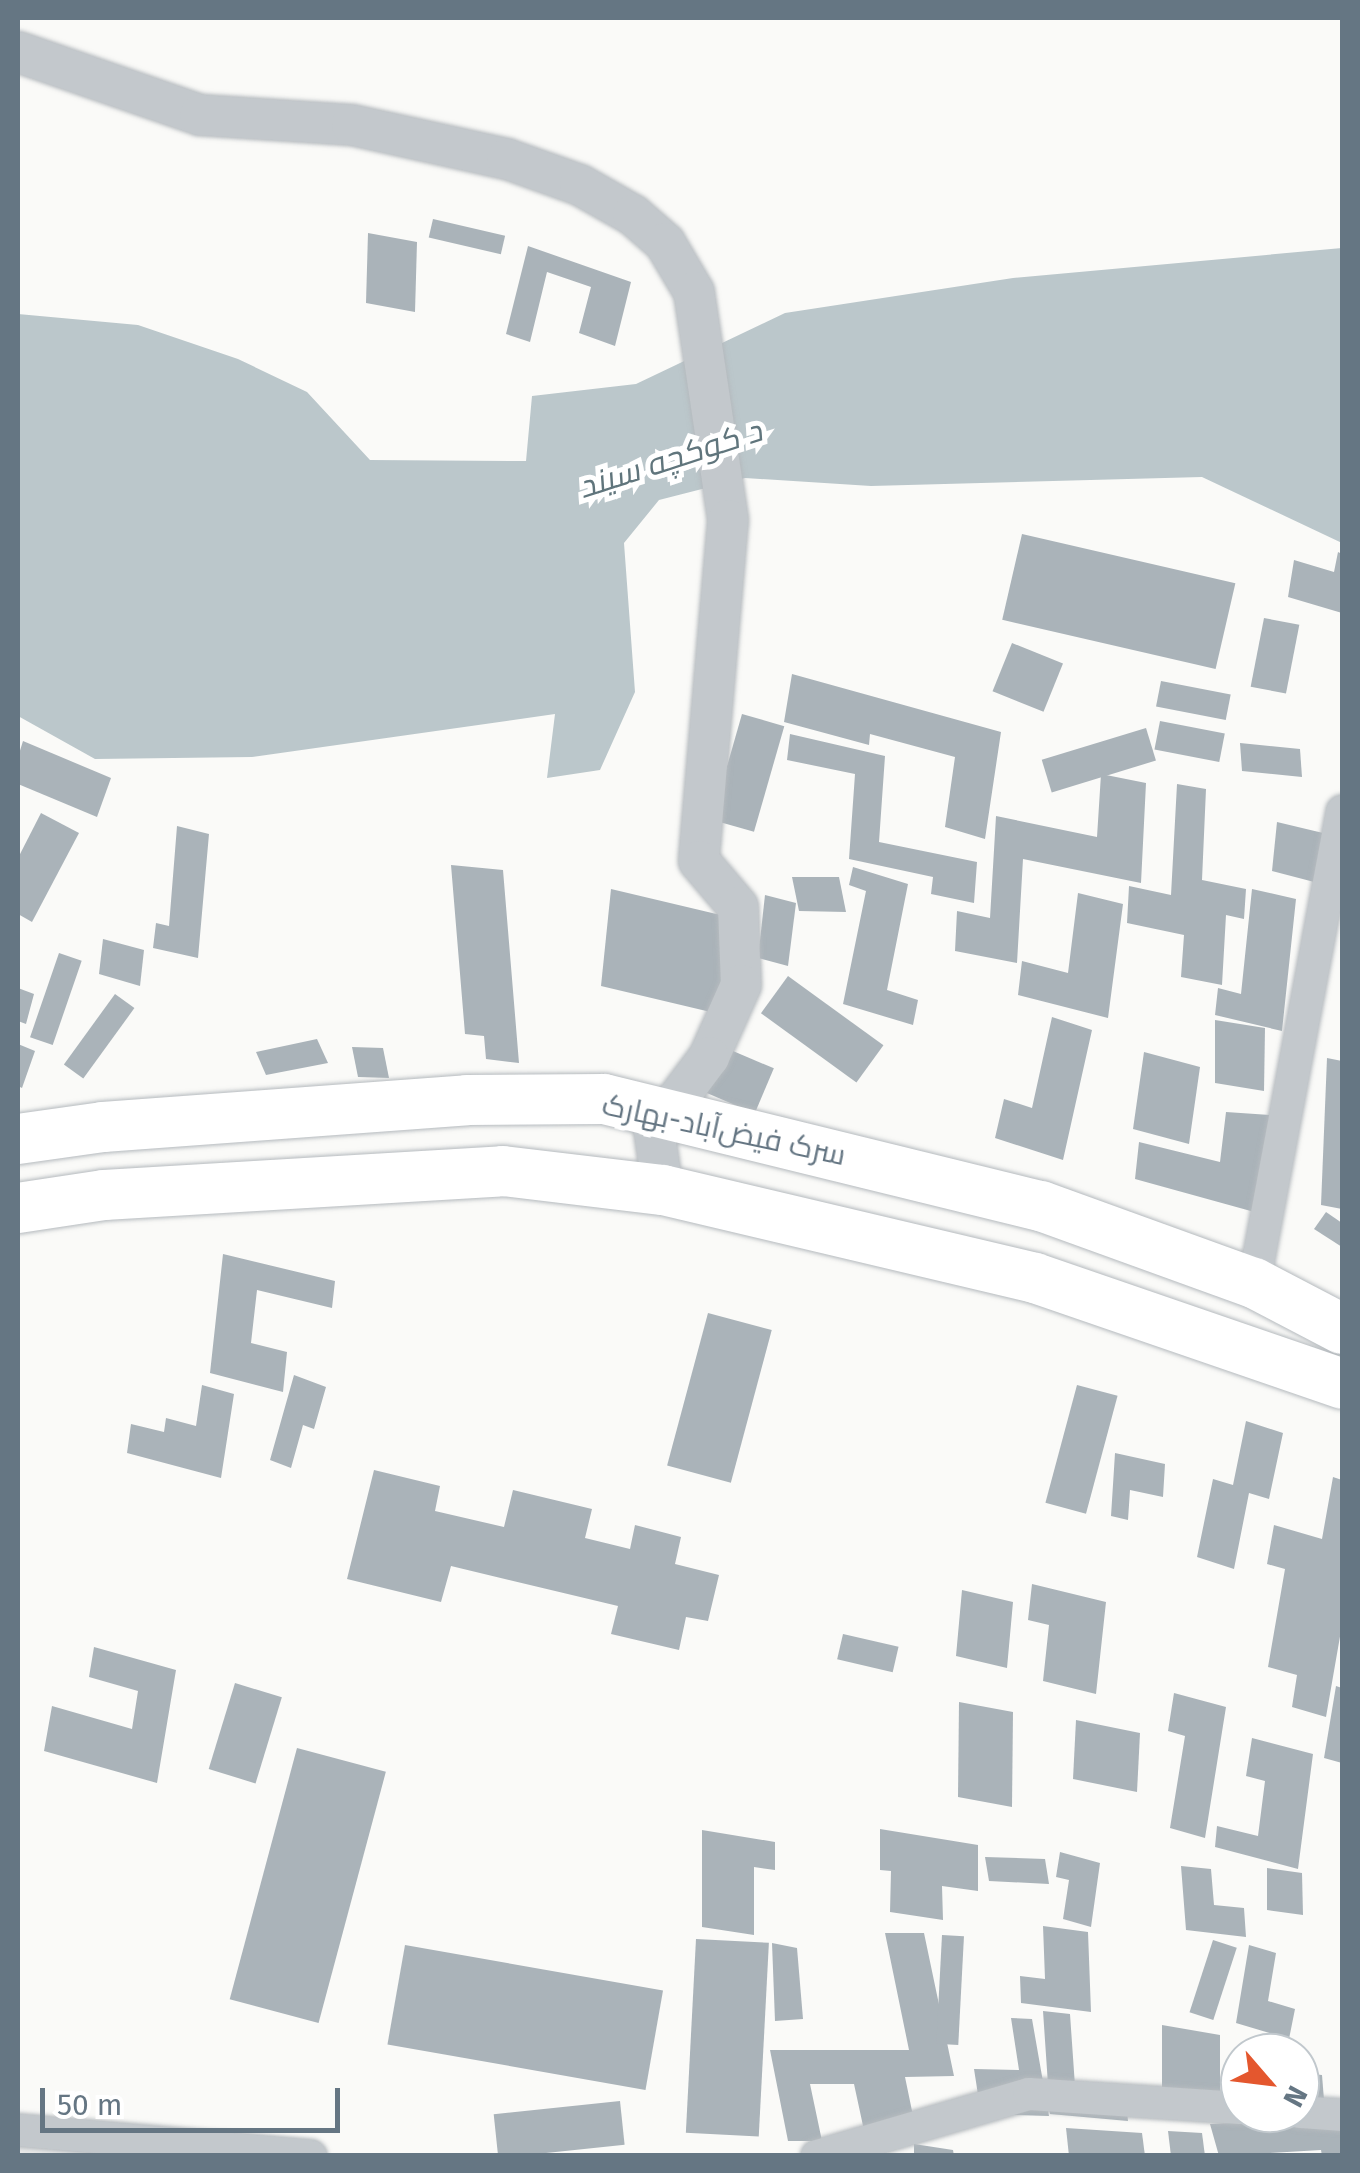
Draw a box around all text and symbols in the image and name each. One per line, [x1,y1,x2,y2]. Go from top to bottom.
water label: د کوکچه سیند [573,411,767,507]
street label: سرک فیض‌آباد-بهارک [599,1087,849,1173]
north arrow [1220,2033,1320,2133]
scale bar [45,2068,345,2130]
text: N [1276,2080,1314,2112]
text: 50 m [57,2087,122,2123]

